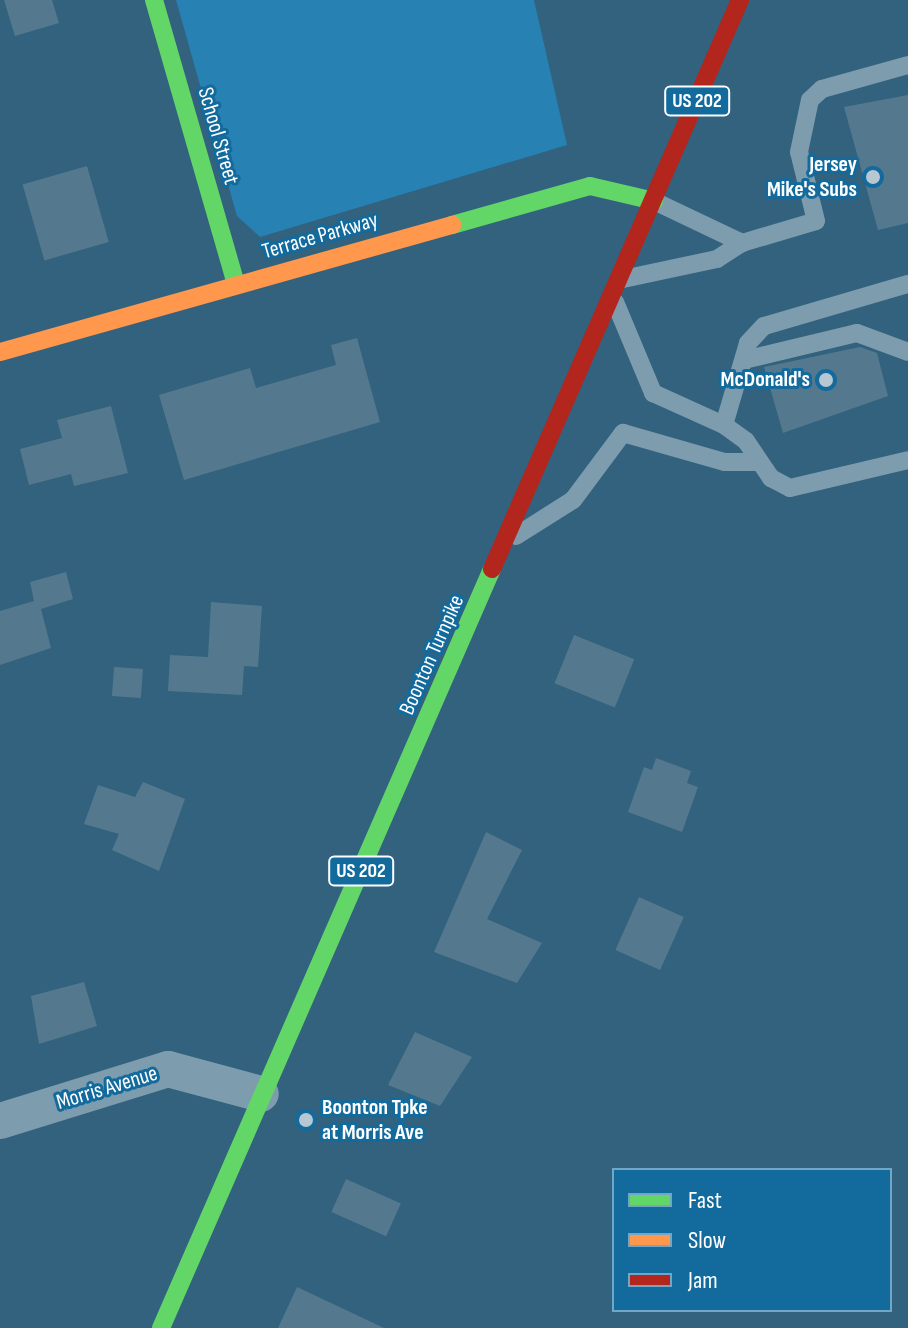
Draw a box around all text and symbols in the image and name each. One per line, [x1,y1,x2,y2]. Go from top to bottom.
street label: School Street [192,84,244,188]
road number: US 202 [663,85,731,117]
place label: Jersey Mike's Subs [767,151,857,202]
marker: Jersey Mike's Subs [864,168,882,186]
street label: Terrace Parkway [259,207,381,265]
place label: McDonald's [721,367,810,393]
marker: McDonald's [817,371,835,389]
street label: Boonton Turnpike [394,591,470,719]
road number: US 202 [327,855,395,887]
street label: Morris Avenue [53,1060,161,1116]
place label: Boonton Tpke at Morris Ave [322,1094,428,1146]
marker: Boonton Tpke at Morris Ave [297,1111,315,1129]
legend [612,1168,892,1312]
text: Fast [688,1186,722,1215]
text: Slow [688,1226,726,1255]
text: Jam [688,1266,718,1295]

